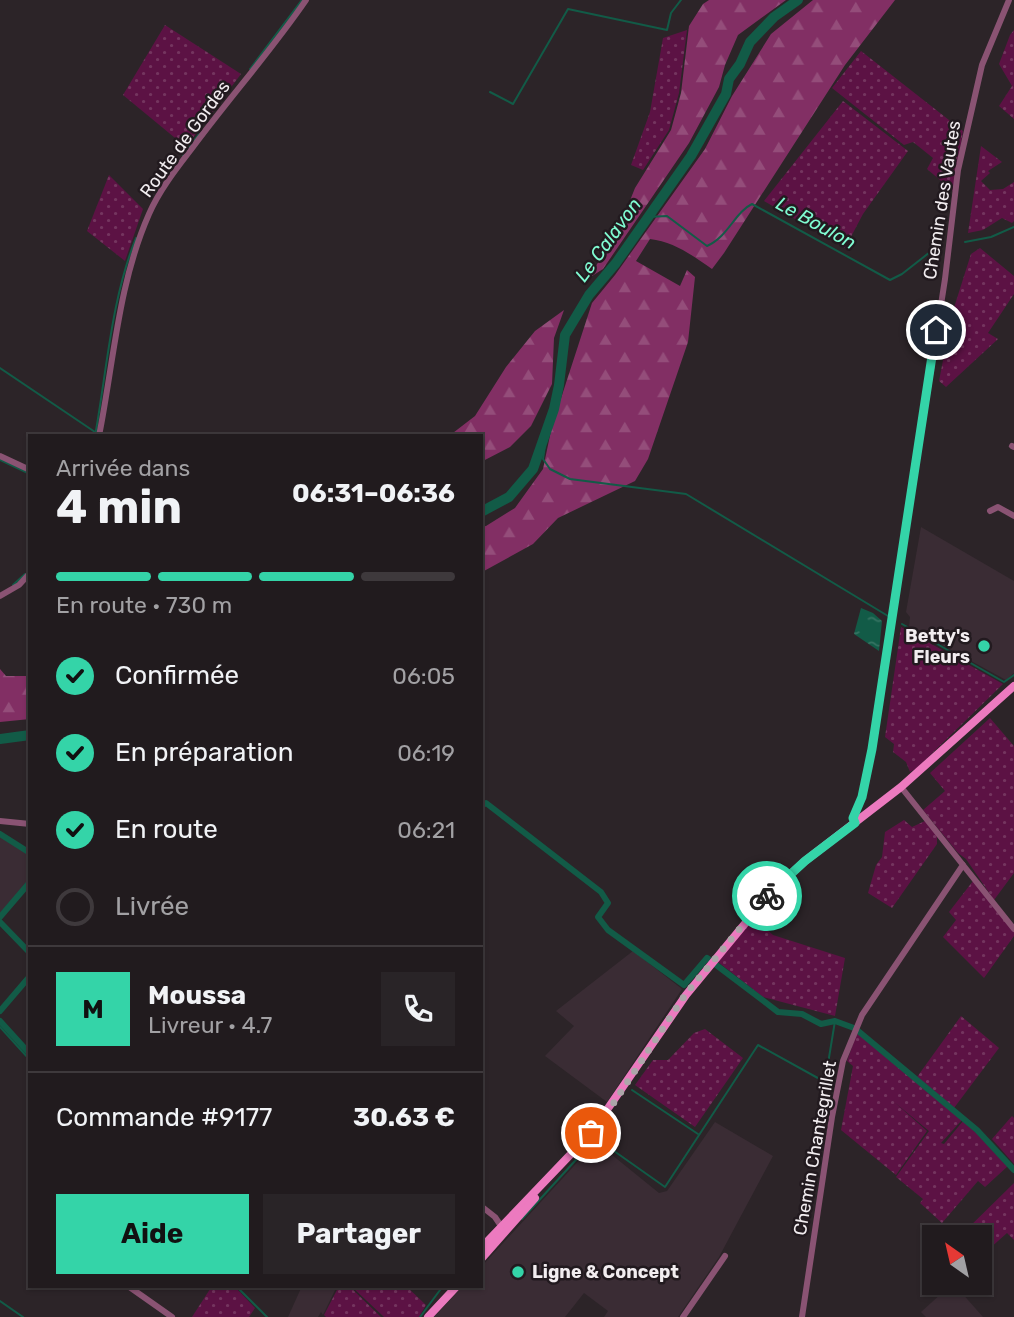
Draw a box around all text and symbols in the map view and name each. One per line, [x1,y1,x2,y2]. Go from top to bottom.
street label: Route de Gordes [135,76,235,202]
street label: Chemin des Vautes [919,119,965,281]
water label: Le Boulon [772,192,860,254]
water label: Le Calavon [570,194,646,286]
pin [906,300,966,360]
icon: home [917,311,955,349]
text: Arrivée dans [56,454,190,482]
text: 06:31–06:36 [292,478,455,509]
text: 4 min [56,480,182,535]
text: En route · 730 m [56,591,232,619]
place label: Betty's Fleurs [905,625,970,668]
marker: Betty's Fleurs [976,638,992,654]
icon: check [56,657,94,695]
text: Confirmée [115,660,239,691]
text: 06:05 [392,662,455,690]
icon: check [56,734,94,772]
text: En préparation [115,737,293,768]
text: 06:19 [397,739,455,767]
icon: check [56,811,94,849]
text: En route [115,814,218,845]
text: 06:21 [397,816,455,844]
courier [732,861,802,931]
icon: bike [748,877,786,915]
text: Livrée [115,891,189,922]
button: phone [381,972,455,1046]
text: Moussa [148,980,246,1011]
text: M [82,994,104,1025]
text: Livreur · 4.7 [148,1011,272,1039]
street label: Chemin Chantegrillet [789,1059,841,1237]
text: Commande #9177 [56,1102,272,1133]
text: 30.63 € [353,1102,455,1133]
pin [561,1103,621,1163]
icon: bag [572,1114,610,1152]
button: Aide [56,1194,249,1274]
button: Partager [263,1194,455,1274]
north arrow [922,1225,992,1295]
map controls [922,1225,992,1295]
place label: Ligne & Concept [532,1261,679,1283]
marker: Ligne & Concept [510,1264,526,1280]

